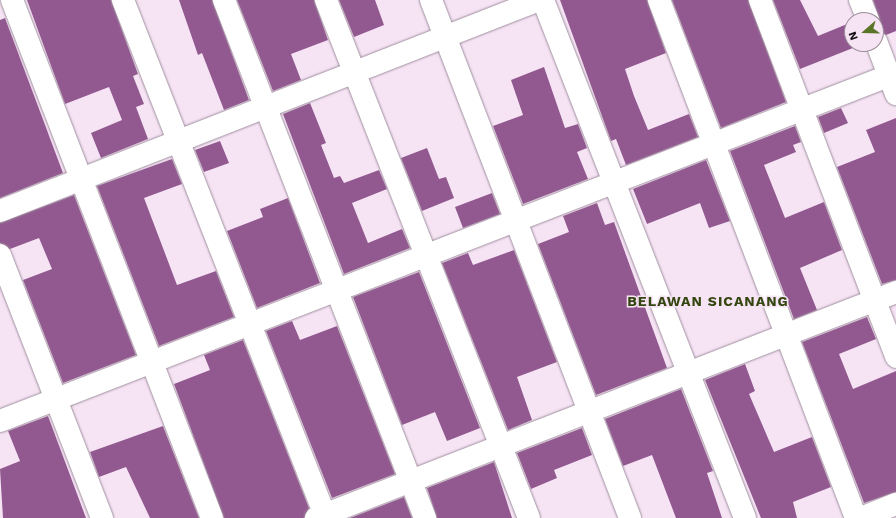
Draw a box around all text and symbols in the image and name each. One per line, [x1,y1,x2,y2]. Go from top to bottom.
north arrow [844,12,884,52]
text: N [846,30,861,42]
district label: BELAWAN SICANANG [627,293,789,309]

